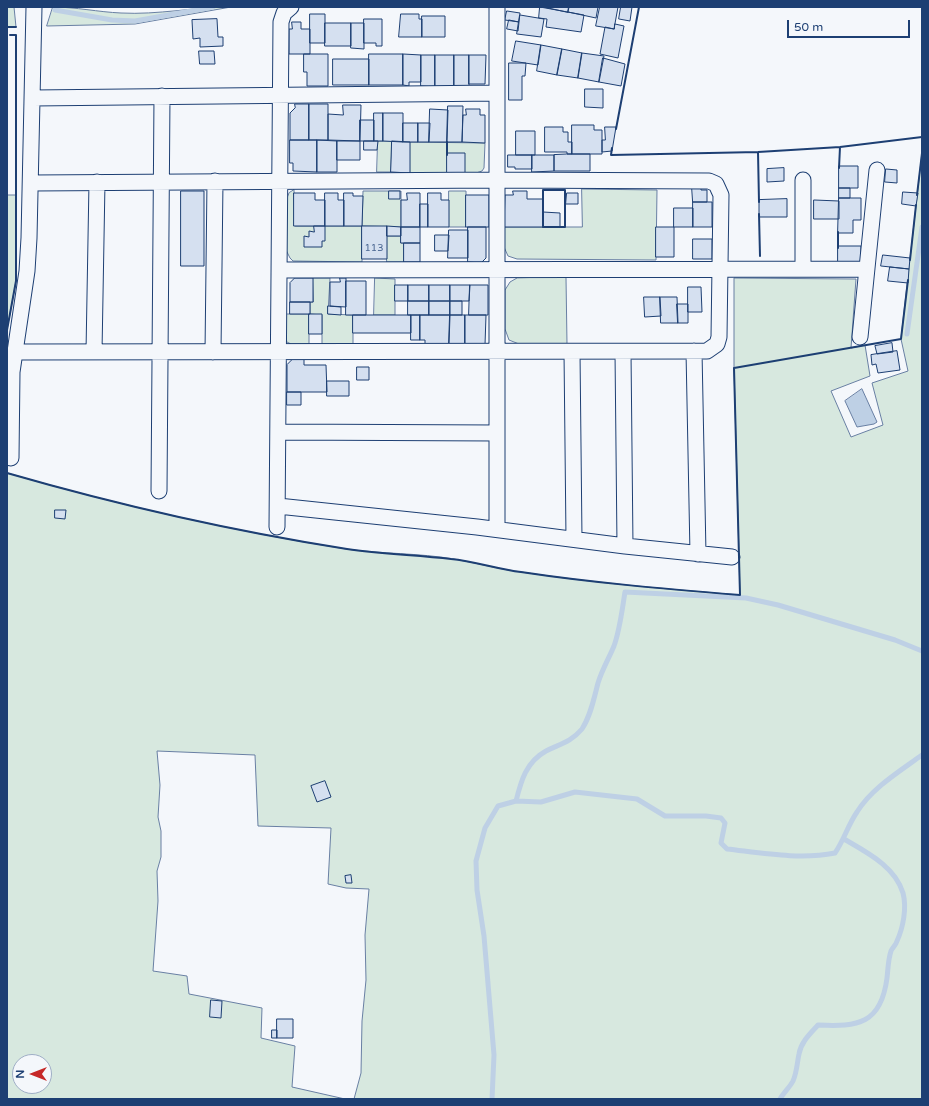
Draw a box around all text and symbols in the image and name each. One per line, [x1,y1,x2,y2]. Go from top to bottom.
scale bar [789,12,912,38]
text: 50 m [794,20,823,34]
house number: 113 [365,242,383,254]
north arrow [12,1054,52,1094]
text: N [14,1070,27,1078]

